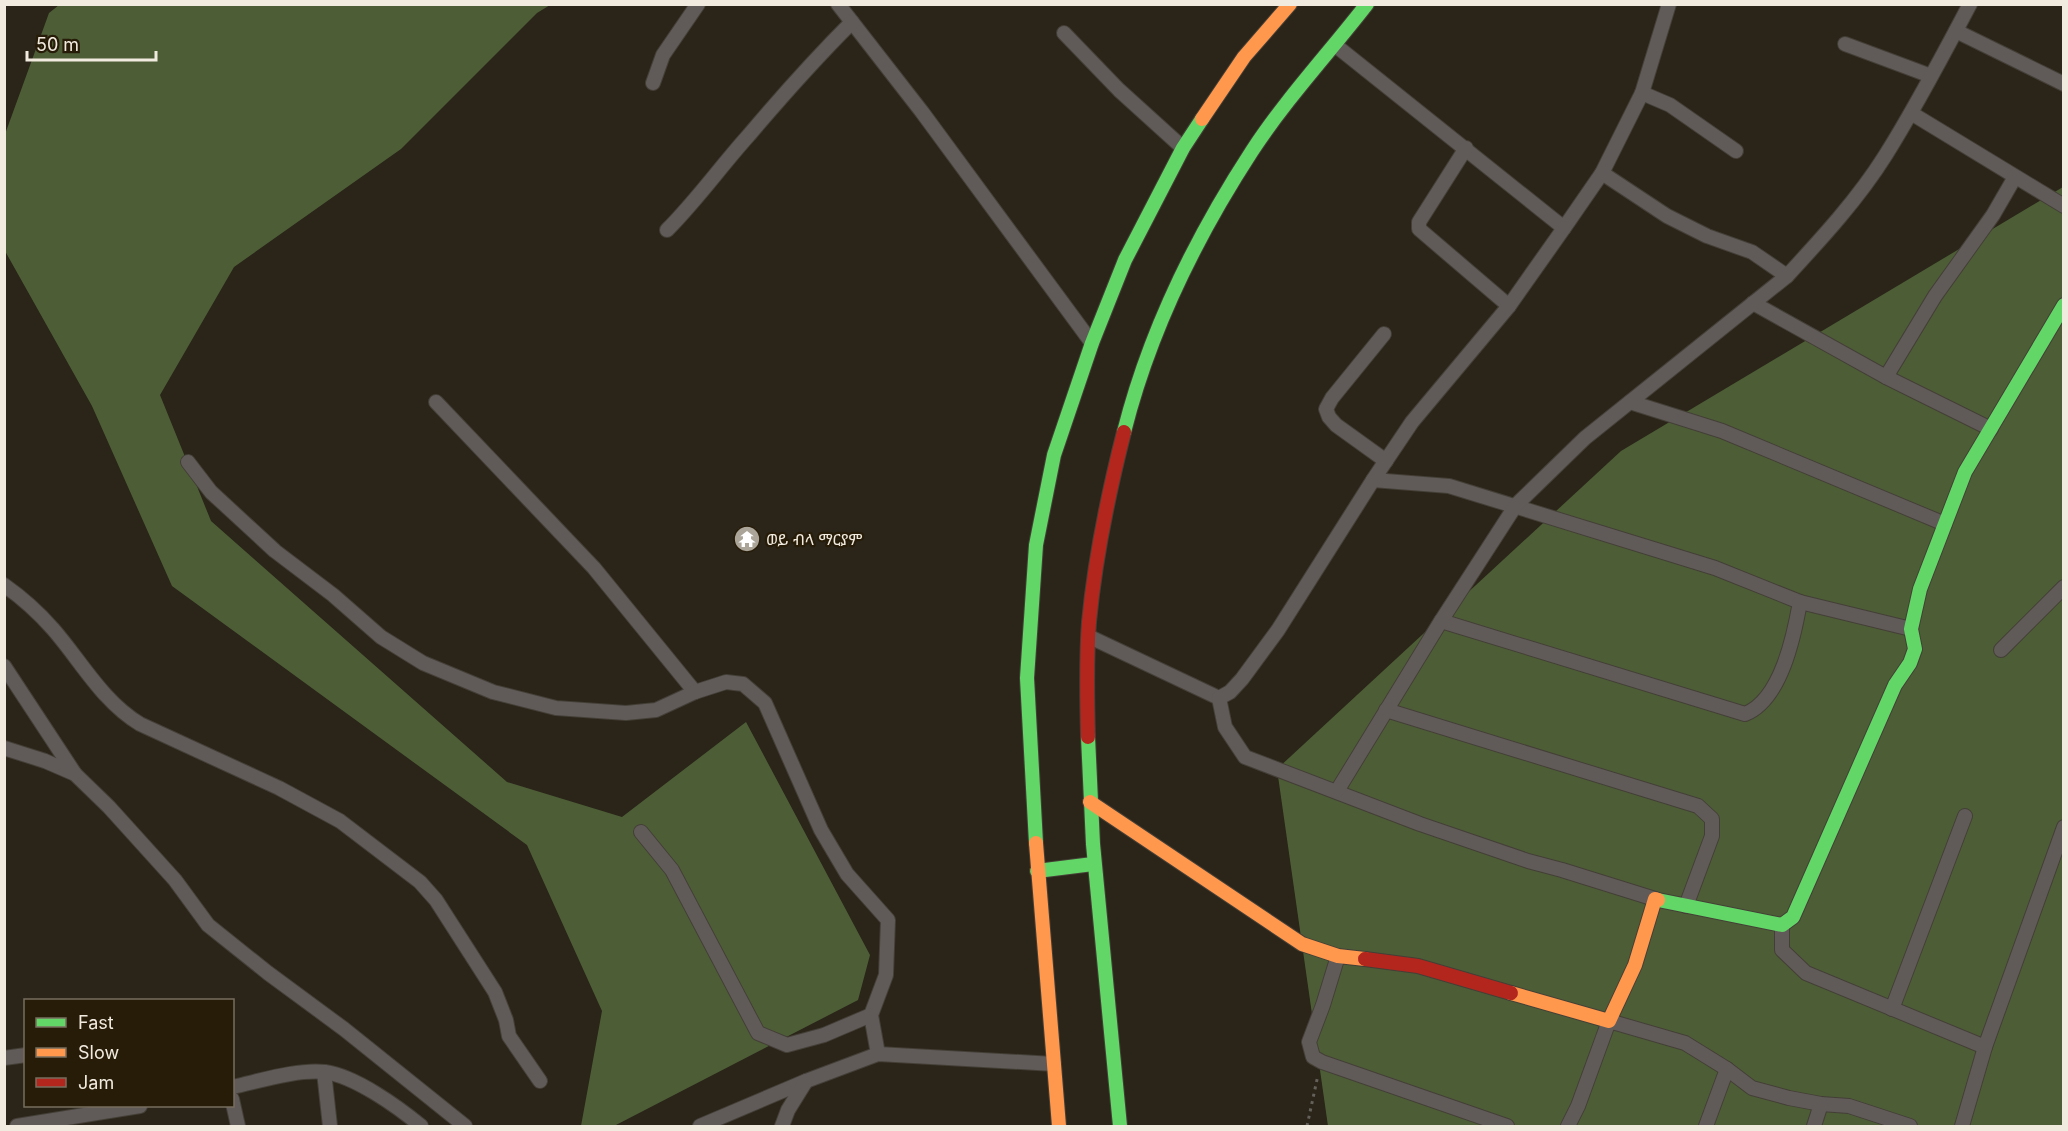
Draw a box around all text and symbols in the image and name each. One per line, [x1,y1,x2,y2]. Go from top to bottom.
scale bar [27,24,156,62]
text: 50 m [36,34,79,55]
temple icon: ወይ ብላ ማርያም [732,524,762,554]
place label: ወይ ብላ ማርያም [766,529,862,549]
legend [24,999,234,1107]
text: Fast [78,1012,114,1033]
text: Slow [78,1042,119,1063]
text: Jam [78,1072,114,1093]

